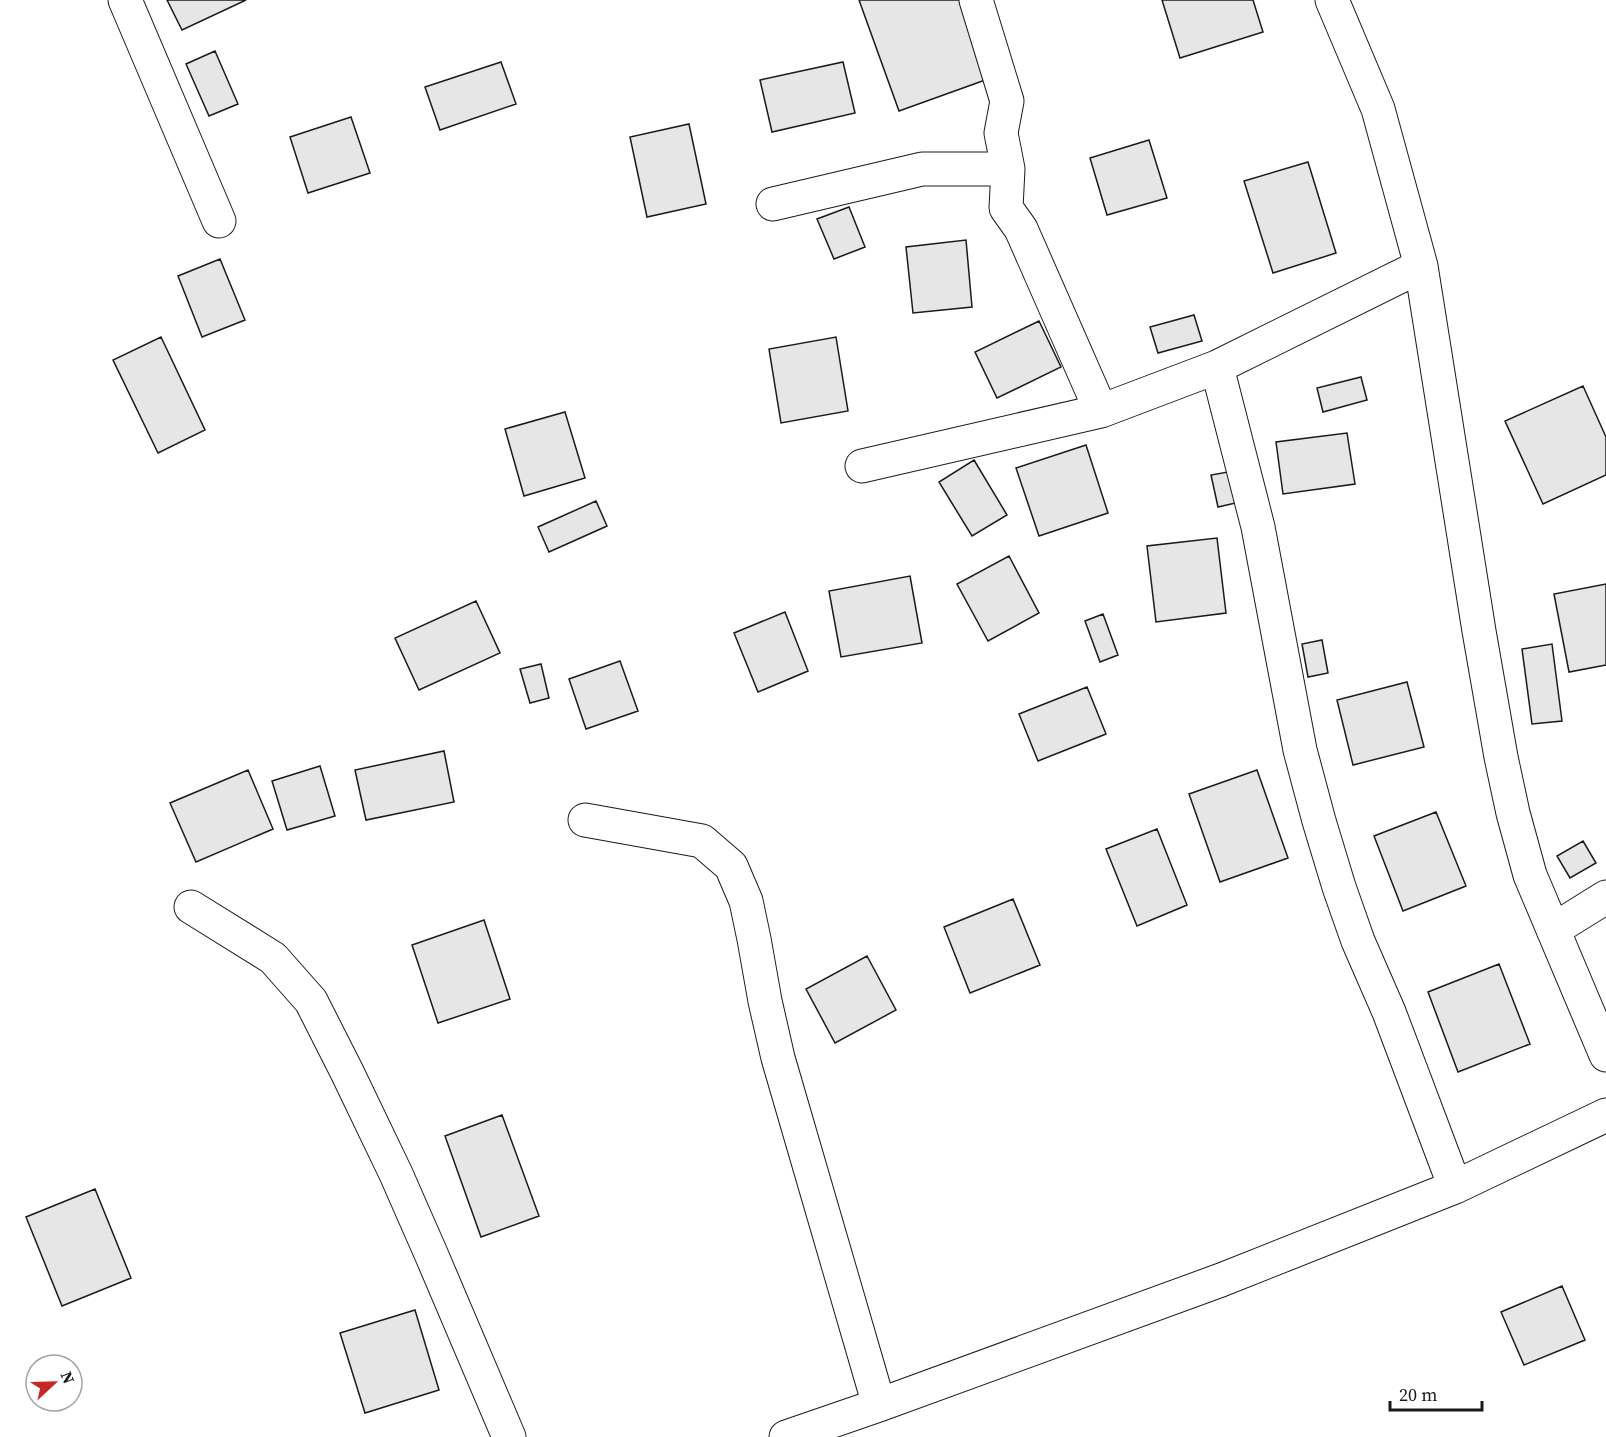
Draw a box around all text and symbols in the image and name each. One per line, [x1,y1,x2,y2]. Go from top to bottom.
north arrow [24,1353,84,1413]
text: N [56,1368,80,1387]
scale bar [1390,1374,1482,1412]
text: 20 m [1399,1382,1437,1407]

